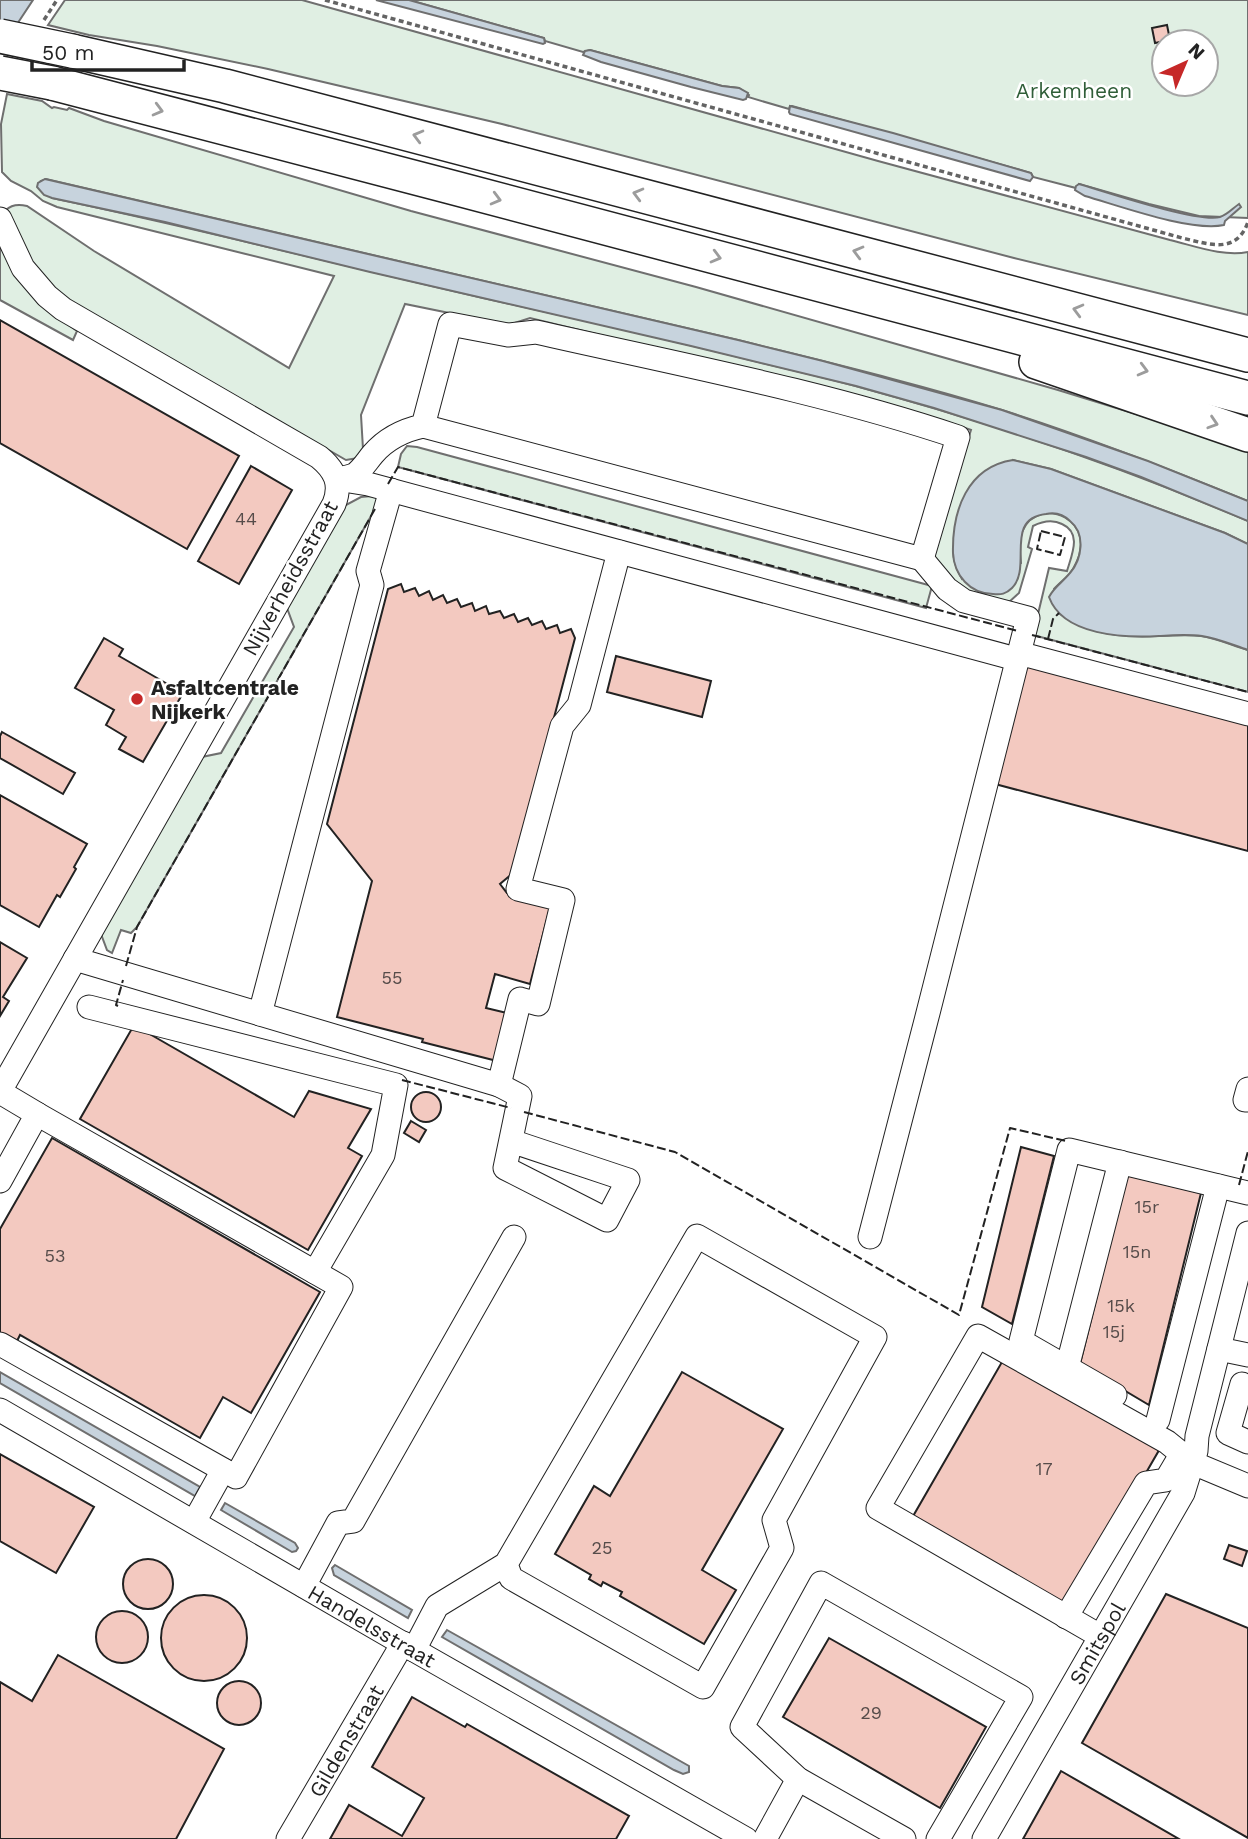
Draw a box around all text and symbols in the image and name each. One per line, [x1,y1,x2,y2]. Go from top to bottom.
scale bar [32,28,184,72]
north arrow [1150,28,1220,98]
text: N [1183,38,1210,64]
text: 50 m [42,40,94,65]
park label: Arkemheen [1016,78,1132,103]
one-way arrow [152,102,164,116]
one-way arrow [412,130,424,144]
one-way arrow [632,188,644,202]
one-way arrow [490,191,502,205]
one-way arrow [852,246,864,260]
one-way arrow [710,249,722,263]
one-way arrow [1072,304,1084,318]
one-way arrow [1137,362,1149,376]
one-way arrow [1207,414,1219,429]
street label: Nijverheidsstraat [237,496,343,660]
house number: 44 [235,508,257,529]
place label: Asfaltcentrale Nijkerk [151,675,299,724]
marker: Asfaltcentrale Nijkerk [129,691,145,707]
house number: 55 [382,967,402,988]
house number: 15r [1135,1196,1159,1217]
house number: 15n [1123,1241,1151,1262]
house number: 53 [45,1245,65,1266]
house number: 15k [1107,1295,1135,1316]
house number: 15j [1103,1321,1125,1342]
house number: 17 [1035,1458,1053,1479]
house number: 25 [592,1537,612,1558]
street label: Handelsstraat [304,1579,440,1672]
street label: Smitspol [1063,1597,1130,1689]
street label: Gildenstraat [303,1680,388,1801]
house number: 29 [860,1702,882,1723]

